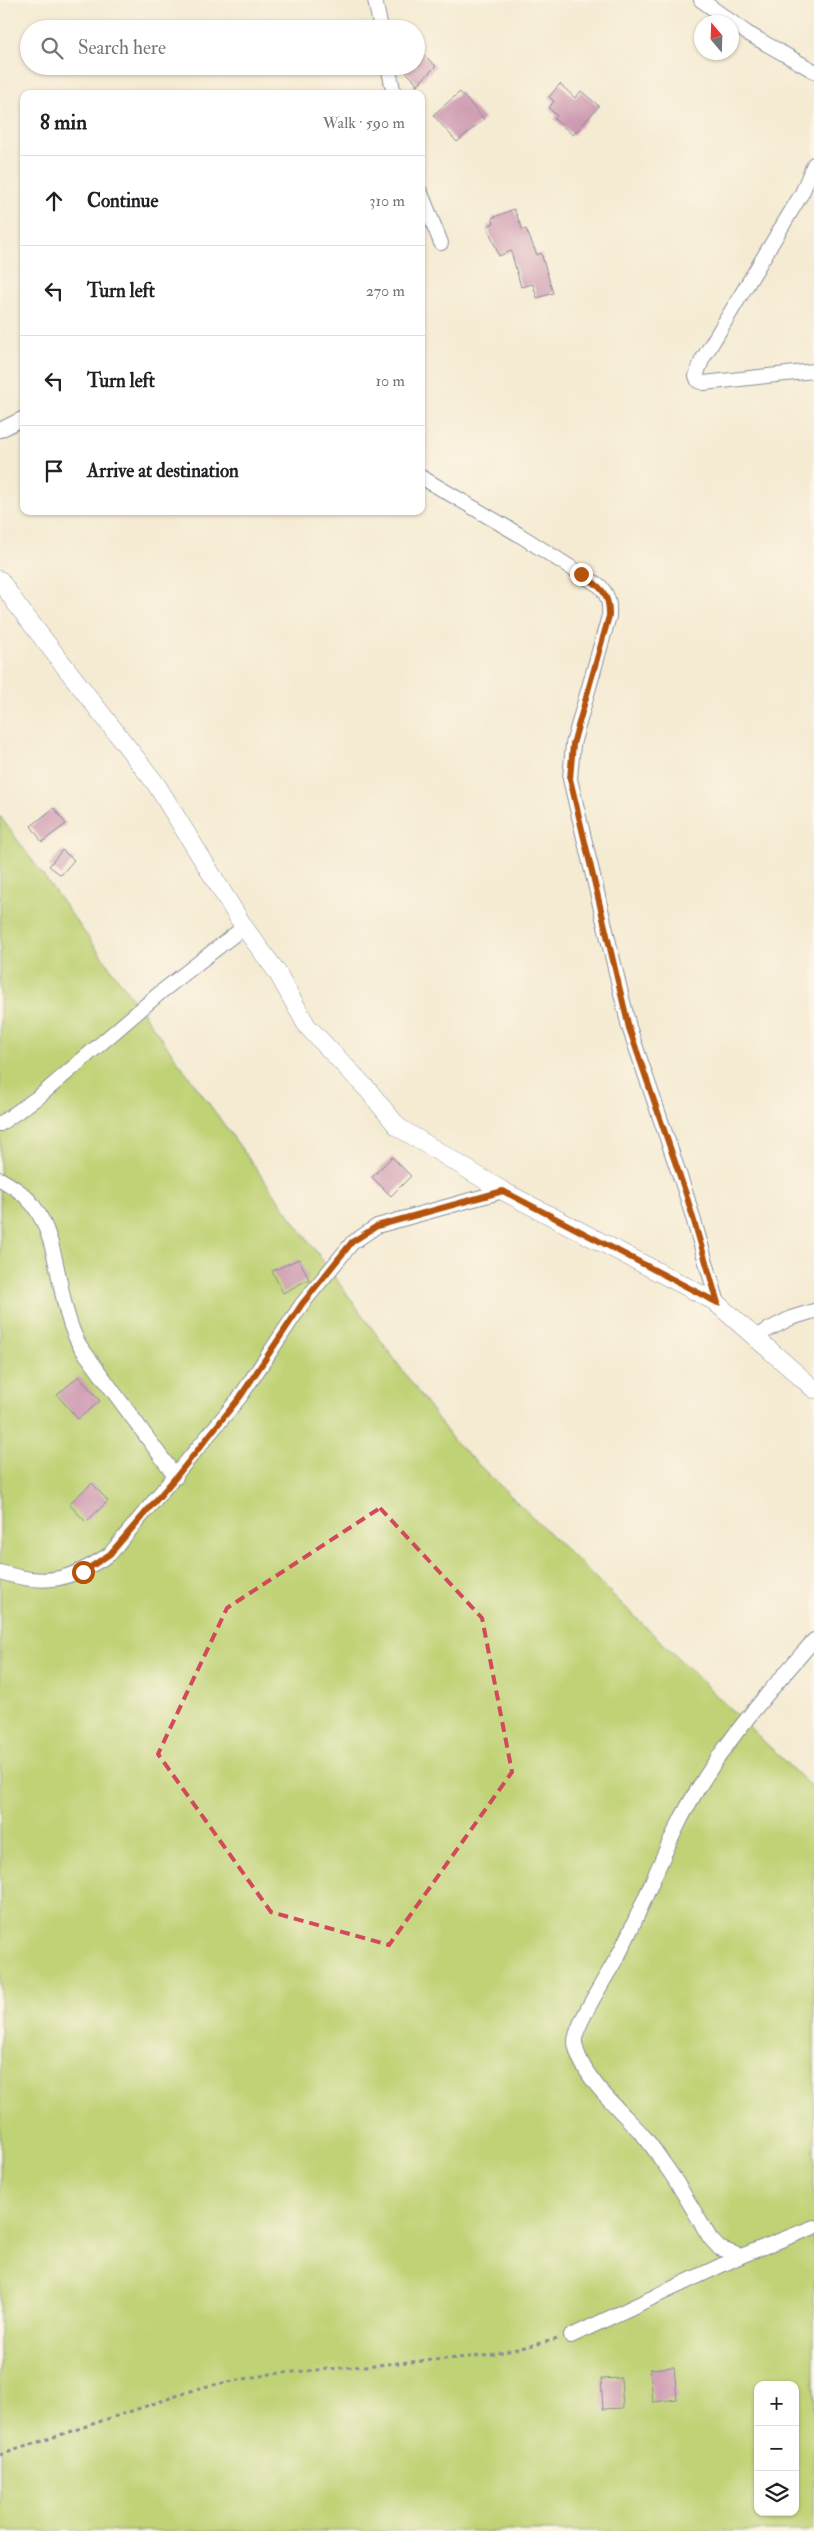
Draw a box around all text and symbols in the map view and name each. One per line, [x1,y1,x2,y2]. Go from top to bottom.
north arrow [694,15,739,60]
search box [20,20,425,75]
icon: search [38,34,66,62]
text: Search here [78,36,166,60]
text: 8 min [40,109,87,136]
text: Walk · 590 m [323,113,405,133]
icon: ahead [40,187,68,215]
text: Continue [87,189,158,213]
text: 310 m [369,191,405,211]
icon: left [40,277,68,305]
text: Turn left [87,279,155,303]
text: 270 m [366,281,405,301]
icon: left [40,367,68,395]
text: Turn left [87,369,155,393]
text: 10 m [375,371,405,391]
icon: arrive [40,457,68,485]
text: Arrive at destination [87,459,239,483]
route end [570,563,593,586]
route start [72,1561,95,1584]
map controls [754,2381,799,2516]
button: + [754,2381,799,2426]
button: − [754,2426,799,2471]
button: layers [754,2471,799,2516]

